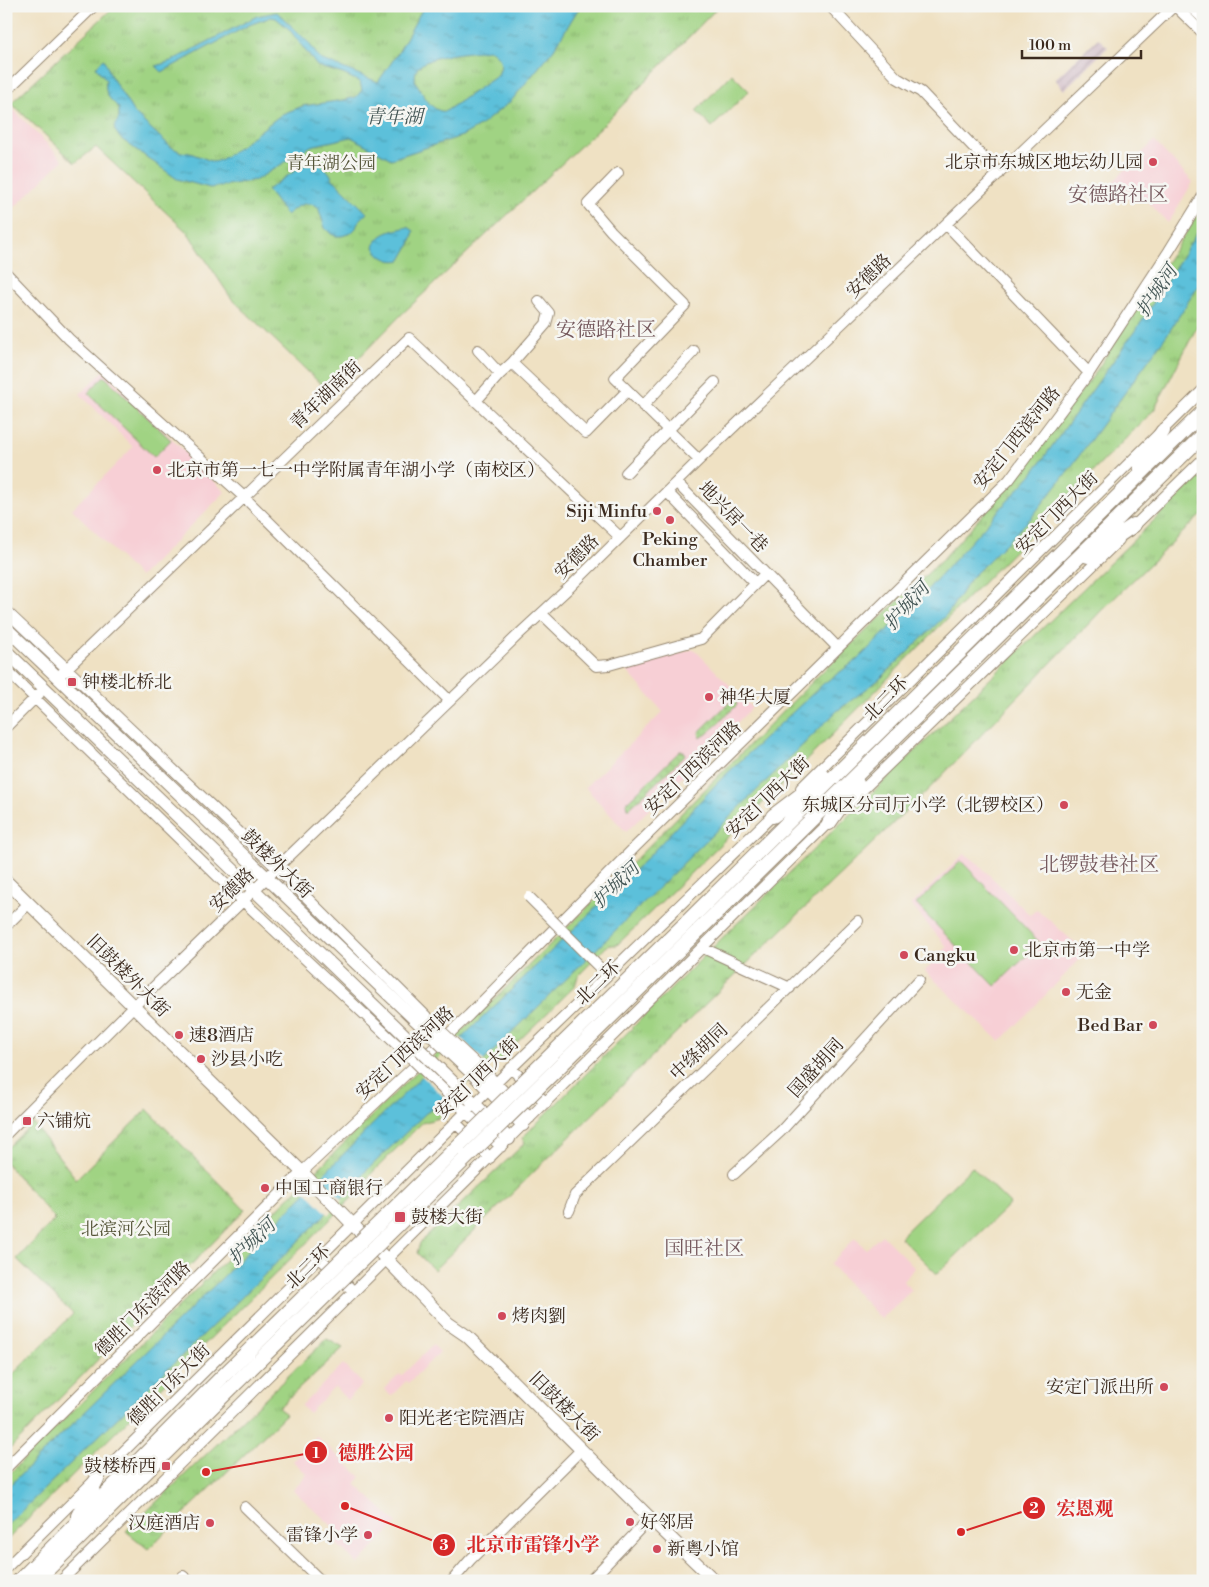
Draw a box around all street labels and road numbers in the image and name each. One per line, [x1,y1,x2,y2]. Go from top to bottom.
street label: 安德路 [842,249,896,303]
street label: 青年湖南街 [286,355,366,435]
street label: 安定门西滨河路 [968,382,1066,494]
street label: 安定门西大街 [1011,467,1103,559]
street label: 地兴居一巷 [693,477,773,557]
street label: 安德路 [550,530,604,584]
street label: 北二环 [859,672,913,726]
street label: 安定门西滨河路 [640,716,746,820]
street label: 安定门西大街 [721,751,815,843]
street label: 鼓楼外大街 [237,824,317,904]
street label: 安德路 [205,863,259,917]
street label: 旧鼓楼外大街 [82,930,174,1022]
street label: 北二环 [571,956,625,1010]
street label: 安定门西滨河路 [351,1002,459,1104]
street label: 中绦胡同 [665,1019,733,1085]
street label: 安定门西大街 [430,1032,524,1124]
street label: 国盛胡同 [783,1034,849,1102]
street label: 北二环 [281,1240,335,1294]
street label: 德胜门东滨河路 [90,1256,196,1362]
street label: 德胜门东大街 [123,1339,215,1431]
street label: 旧鼓楼大街 [524,1367,604,1447]

